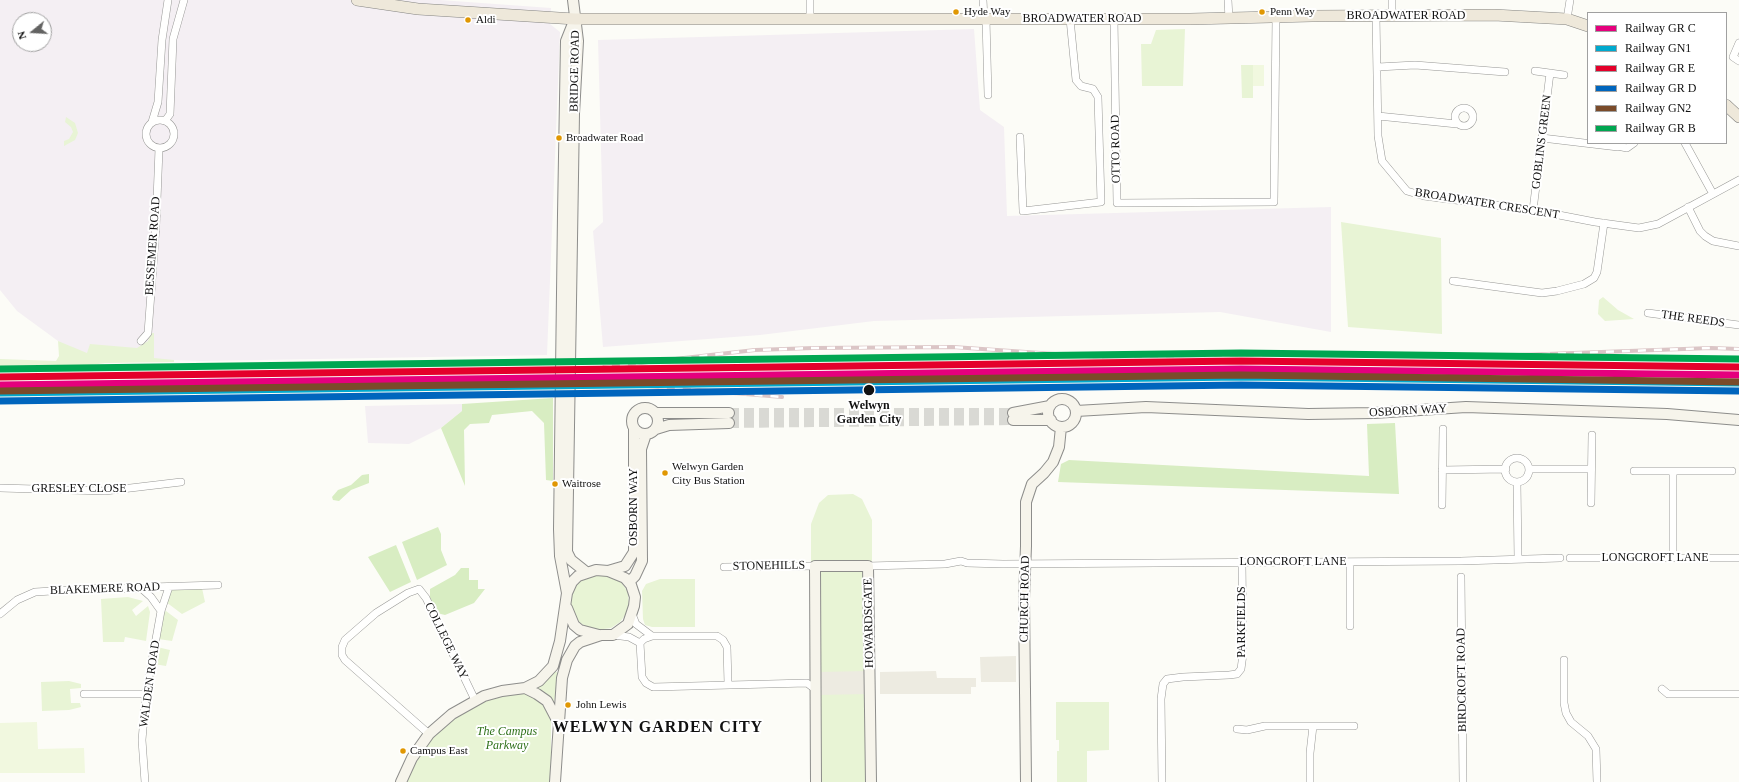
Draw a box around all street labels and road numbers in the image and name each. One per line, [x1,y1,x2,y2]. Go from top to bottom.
street label: BROADWATER ROAD [1346,9,1466,23]
street label: BROADWATER ROAD [1022,12,1142,26]
street label: BRIDGE ROAD [567,30,583,112]
street label: GOBLINS GREEN [1529,94,1555,190]
street label: OTTO ROAD [1108,114,1124,184]
street label: BROADWATER CRESCENT [1414,185,1560,223]
street label: BESSEMER ROAD [142,196,164,296]
street label: THE REEDS [1660,307,1726,331]
street label: OSBORN WAY [1369,402,1447,420]
street label: OSBORN WAY [627,468,641,546]
street label: GRESLEY CLOSE [31,482,127,496]
street label: LONGCROFT LANE [1602,551,1708,565]
street label: CHURCH ROAD [1017,555,1033,643]
street label: LONGCROFT LANE [1240,555,1346,569]
street label: STONEHILLS [733,558,805,574]
street label: HOWARDSGATE [861,578,877,668]
street label: BLAKEMERE ROAD [50,580,160,598]
street label: PARKFIELDS [1235,586,1249,658]
street label: COLLEGE WAY [421,600,471,682]
street label: BIRDCROFT ROAD [1454,628,1470,732]
street label: WALDEN ROAD [137,640,163,728]

